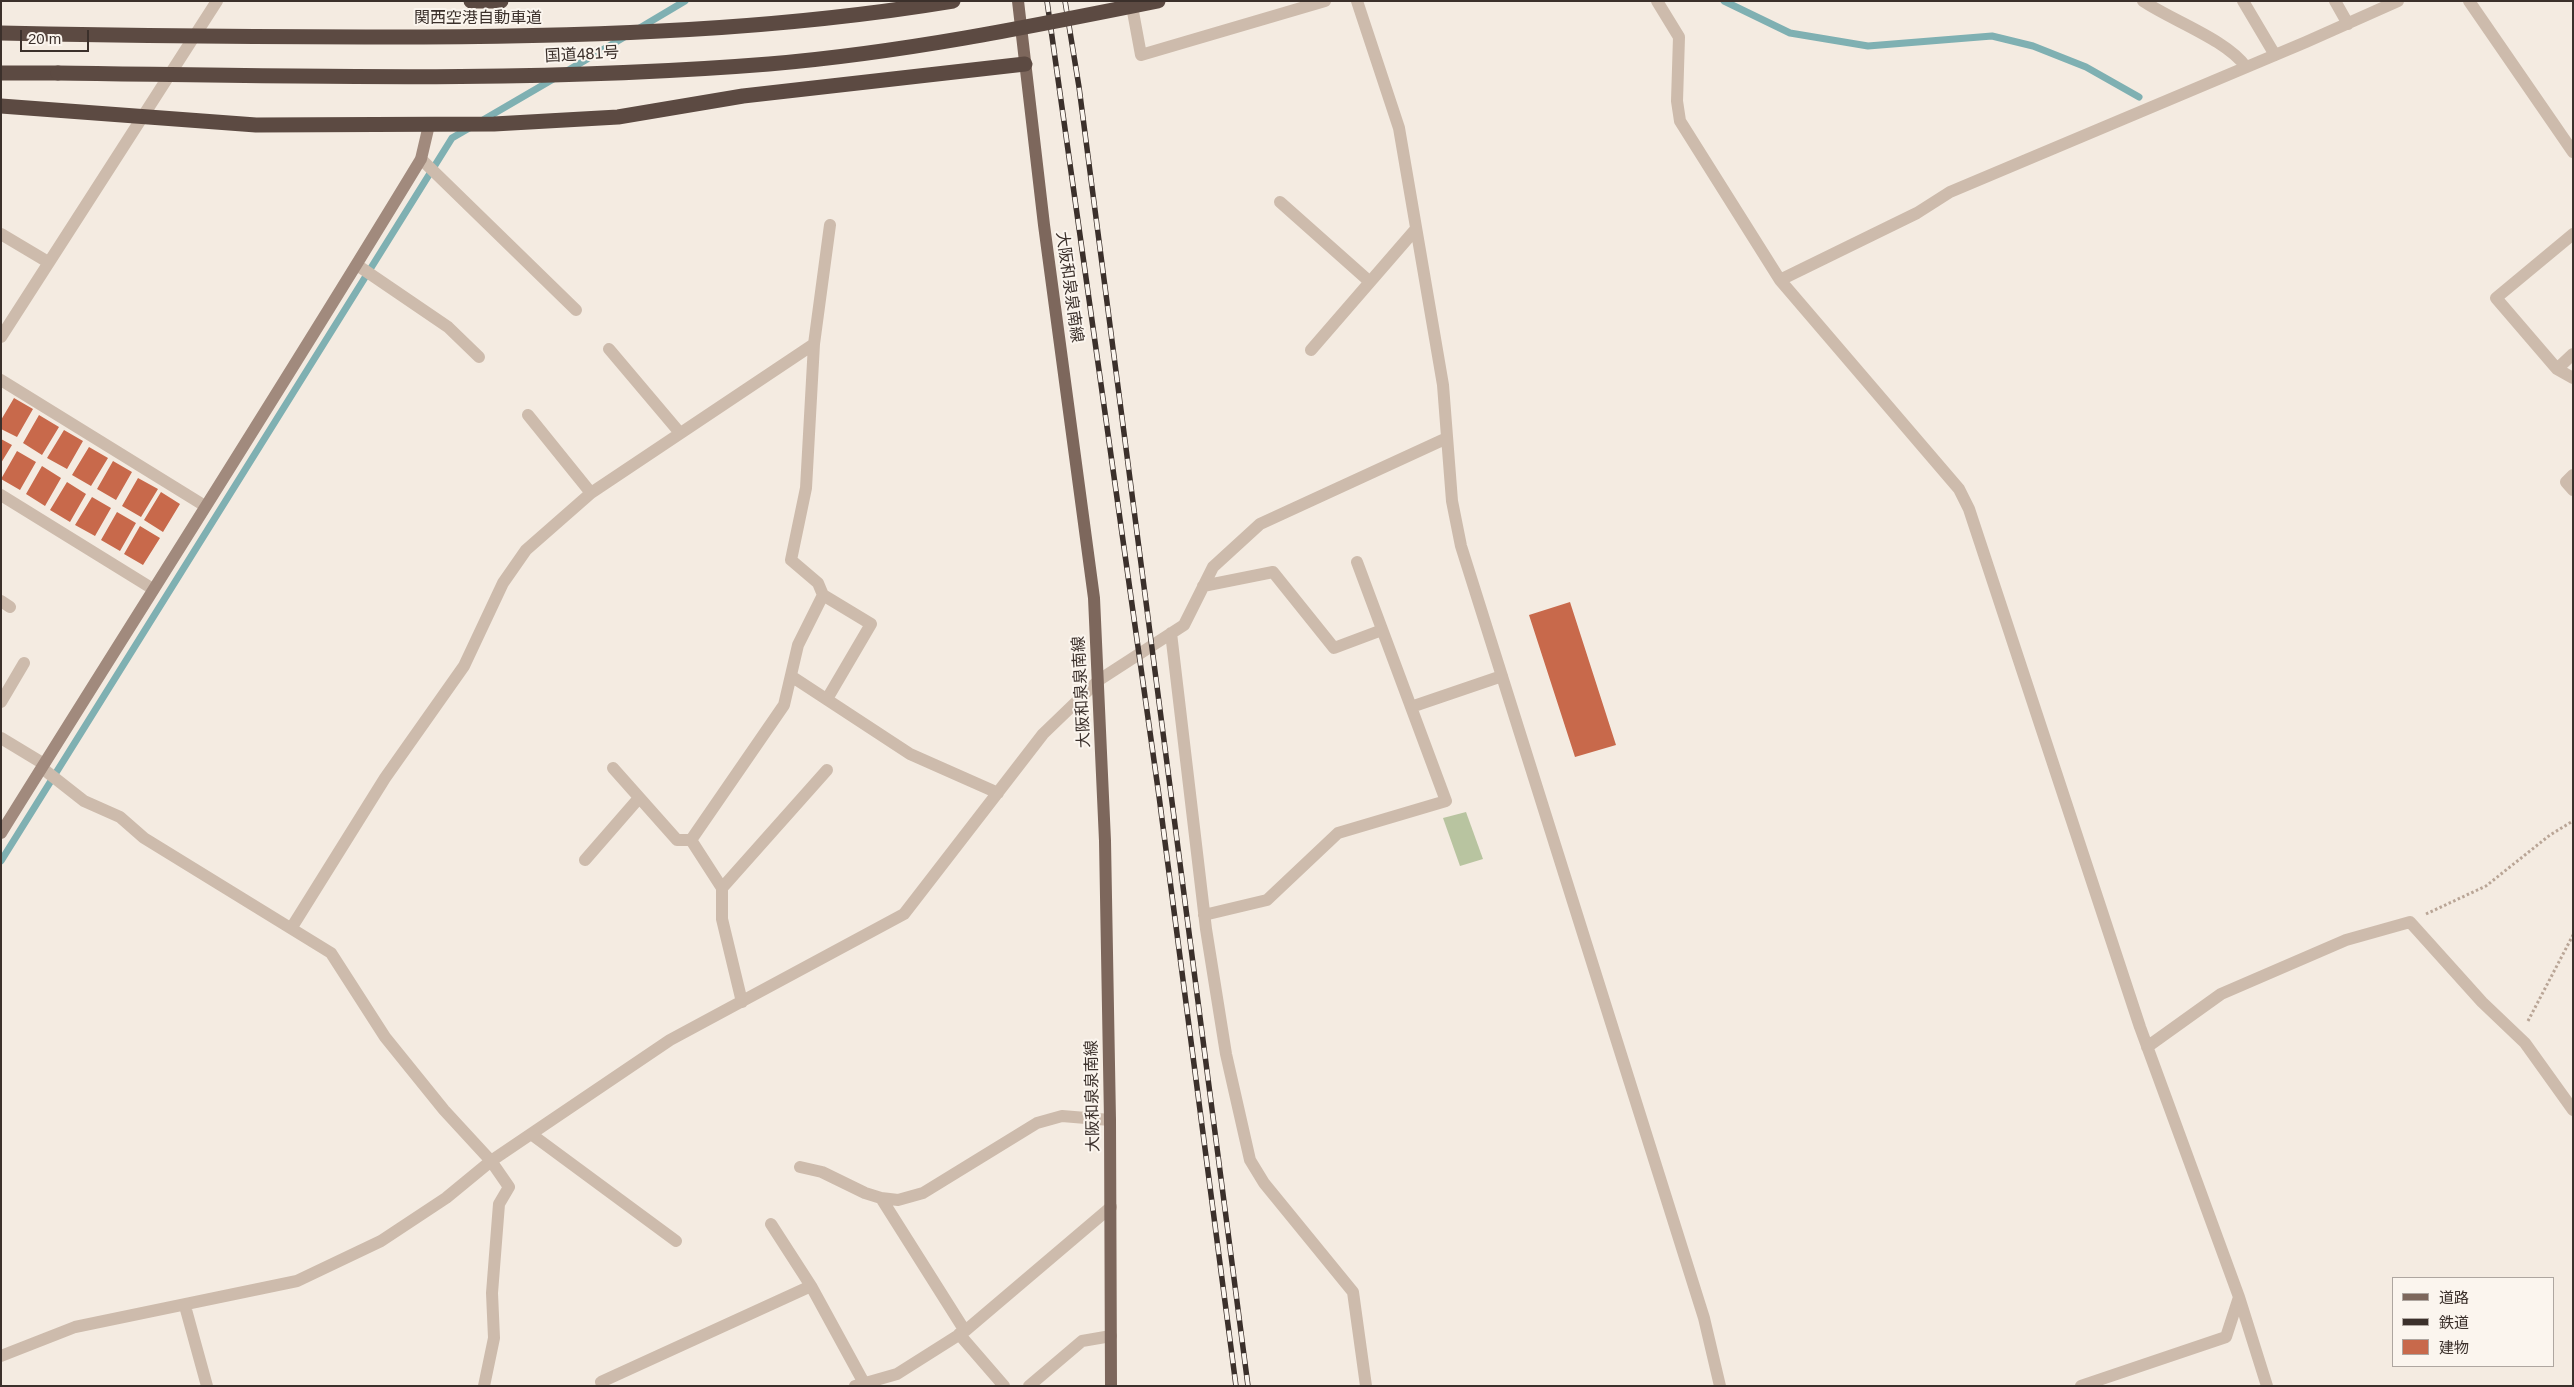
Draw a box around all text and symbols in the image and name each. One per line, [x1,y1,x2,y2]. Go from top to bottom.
street label: 関西空港自動車道 [414,9,542,29]
scale bar [22,20,91,52]
text: 20 m [28,30,61,47]
street label: 国道481号 [544,43,620,67]
street label: 大阪和泉泉南線 [1052,230,1086,344]
street label: 大阪和泉泉南線 [1069,636,1095,748]
street label: 大阪和泉泉南線 [1082,1040,1104,1152]
legend [2392,1277,2554,1367]
text: 道路 [2439,1289,2469,1306]
text: 鉄道 [2439,1314,2469,1331]
text: 建物 [2439,1339,2469,1356]

